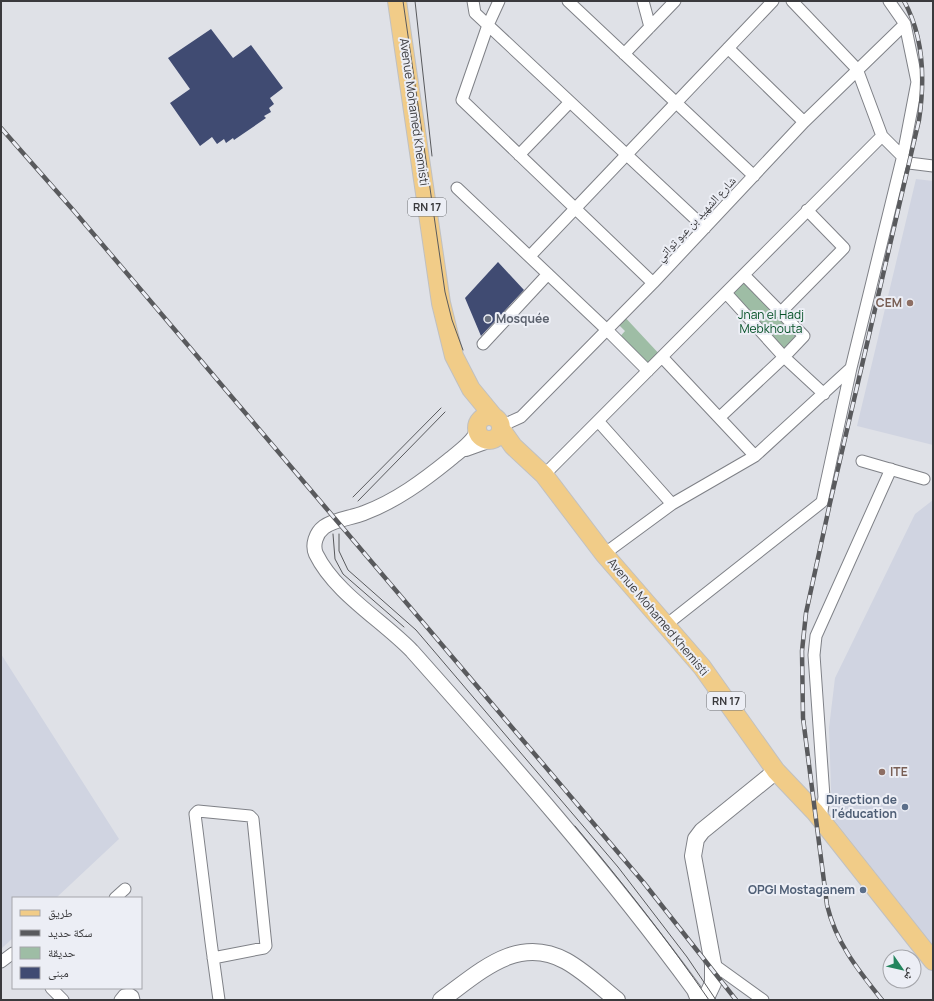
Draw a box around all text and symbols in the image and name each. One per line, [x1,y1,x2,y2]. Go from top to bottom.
street label: Avenue Mohamed Khemisti [396,37,433,187]
street label: شارع الشهيد بن عبو تواتي [652,172,741,266]
road number: RN 17 [408,198,446,216]
place label: CEM [876,294,902,311]
marker: CEM [905,298,915,308]
park label: Jnan el Hadj Mebkhouta [738,306,804,337]
place label: Mosquée [496,310,549,327]
marker: Mosquée [483,314,493,324]
street label: Avenue Mohamed Khemisti [604,554,713,679]
road number: RN 17 [707,692,745,710]
place label: ITE [890,763,908,780]
marker: ITE [877,767,887,777]
place label: Direction de l'éducation [826,791,897,822]
marker: Direction de l'éducation [900,802,910,812]
place label: OPGI Mostaganem [748,881,855,898]
marker: OPGI Mostaganem [858,885,868,895]
legend [12,897,142,989]
text: طريق [48,904,73,921]
text: سكة حديد [48,924,92,941]
text: حديقة [48,944,76,961]
north arrow [882,949,922,989]
text: مبنى [48,964,69,981]
text: ش [900,965,920,984]

